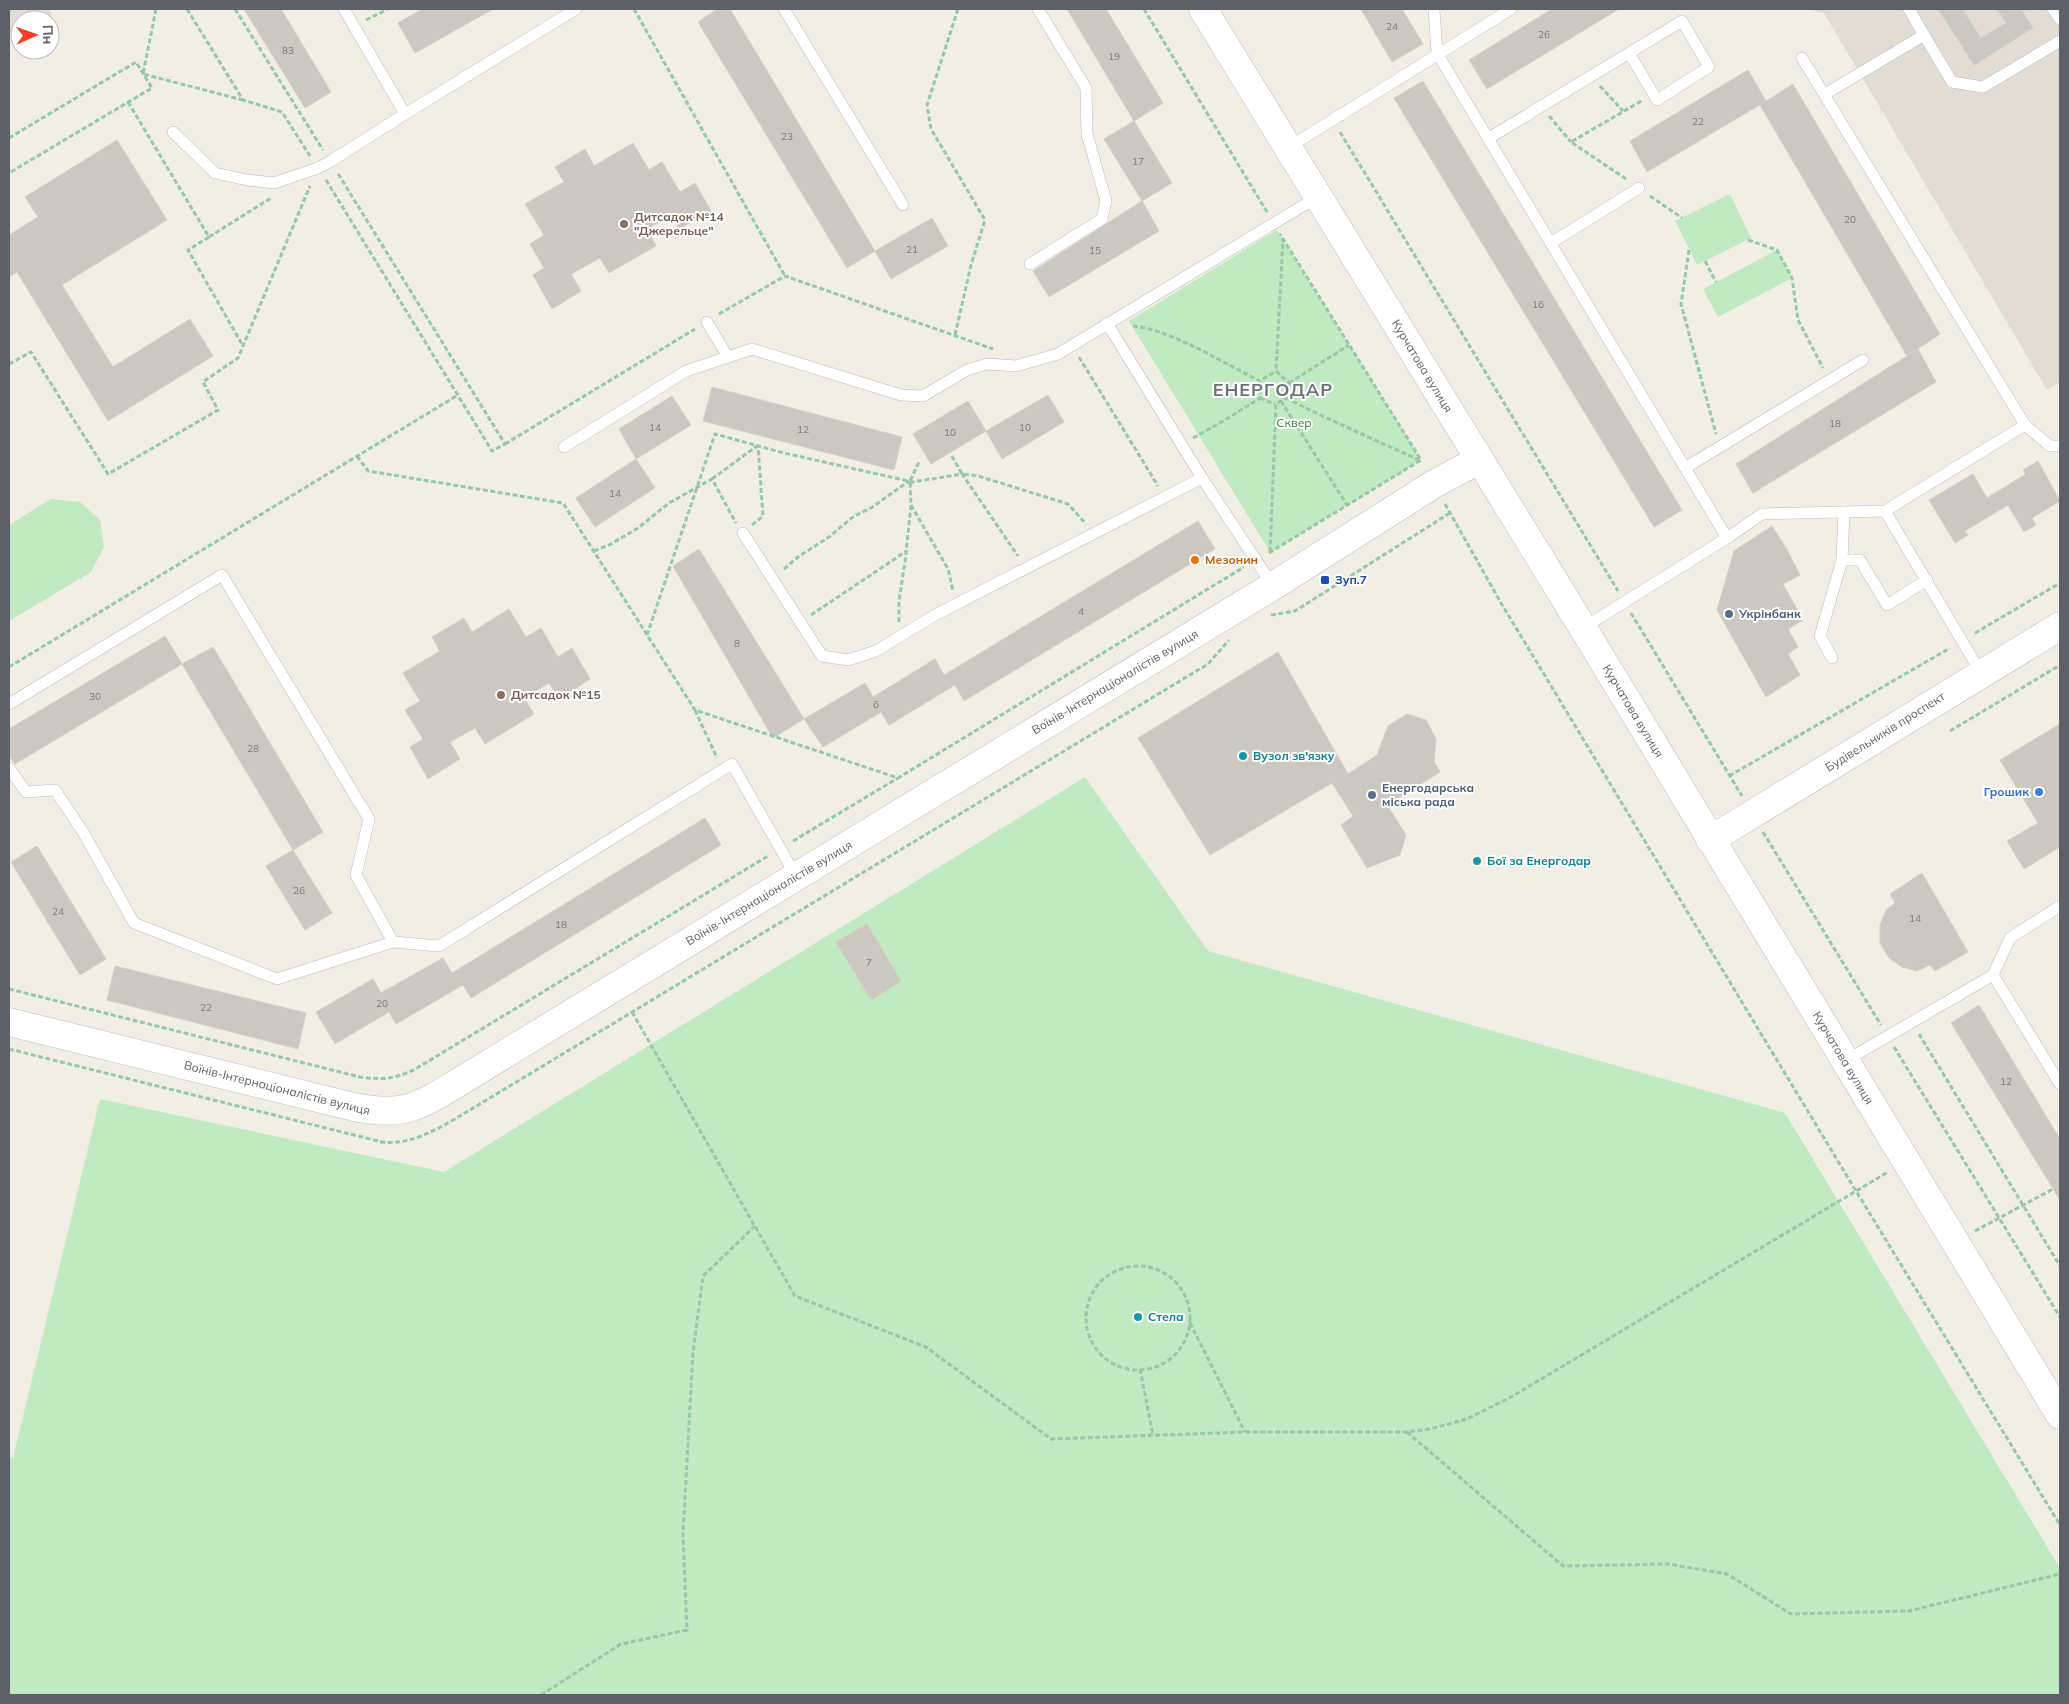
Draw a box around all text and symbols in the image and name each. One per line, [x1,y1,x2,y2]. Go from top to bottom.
north arrow [10,10,60,60]
house number: 24 [1386,20,1398,33]
text: Пн [39,25,57,45]
house number: 26 [1538,28,1550,41]
house number: 83 [282,44,294,57]
house number: 19 [1108,50,1120,63]
house number: 22 [1692,115,1704,128]
house number: 23 [781,130,793,143]
house number: 17 [1132,155,1144,168]
place label: Дитсадок №14 "Джерельце" [634,209,724,238]
house number: 20 [1844,213,1856,226]
marker: Дитсадок №14 "Джерельце" [618,218,630,230]
house number: 21 [906,243,918,256]
house number: 15 [1089,244,1101,257]
house number: 16 [1532,298,1544,311]
street label: Курчатова вулиця [1389,316,1456,415]
district label: ЕНЕРГОДАР [1213,378,1333,401]
park label: Сквер [1276,415,1312,430]
house number: 18 [1829,417,1841,430]
house number: 14 [649,421,661,434]
house number: 10 [1019,421,1031,434]
house number: 12 [797,423,809,436]
house number: 10 [944,426,956,439]
house number: 14 [609,487,621,500]
place label: Мезонин [1205,552,1258,567]
marker: Мезонин [1189,554,1201,566]
place label: Зуп.7 [1335,572,1367,587]
marker: Зуп.7 [1319,574,1331,586]
house number: 4 [1078,605,1084,618]
place label: Укрінбанк [1738,606,1801,621]
marker: Укрінбанк [1723,608,1735,620]
street label: Воїнів-Інтернаціоналістів вулиця [1029,626,1201,737]
house number: 8 [734,637,740,650]
street label: Курчатова вулиця [1600,661,1667,760]
place label: Дитсадок №15 [511,687,601,702]
street label: Будівельників проспект [1822,688,1948,775]
marker: Дитсадок №15 [495,689,507,701]
house number: 30 [89,690,101,703]
house number: 6 [873,698,879,711]
house number: 28 [247,742,259,755]
place label: Вузол зв'язку [1253,748,1335,763]
marker: Вузол зв'язку [1237,750,1249,762]
place label: Енергодарська міська рада [1382,780,1474,809]
place label: Грошик [1984,784,2029,799]
marker: Грошик [2033,786,2045,798]
marker: Енергодарська міська рада [1366,789,1378,801]
street label: Воїнів-Інтернаціоналістів вулиця [683,837,855,948]
place label: Бої за Енергодар [1487,853,1591,868]
marker: Бої за Енергодар [1471,855,1483,867]
house number: 26 [293,884,305,897]
house number: 24 [52,905,64,918]
house number: 14 [1909,912,1921,925]
house number: 18 [555,918,567,931]
house number: 7 [866,956,872,969]
house number: 20 [376,997,388,1010]
house number: 22 [200,1001,212,1014]
street label: Курчатова вулиця [1810,1008,1877,1107]
street label: Воїнів-Інтернаціоналістів вулиця [182,1057,372,1118]
house number: 12 [2000,1075,2012,1088]
place label: Стела [1148,1309,1184,1324]
marker: Стела [1132,1311,1144,1323]

